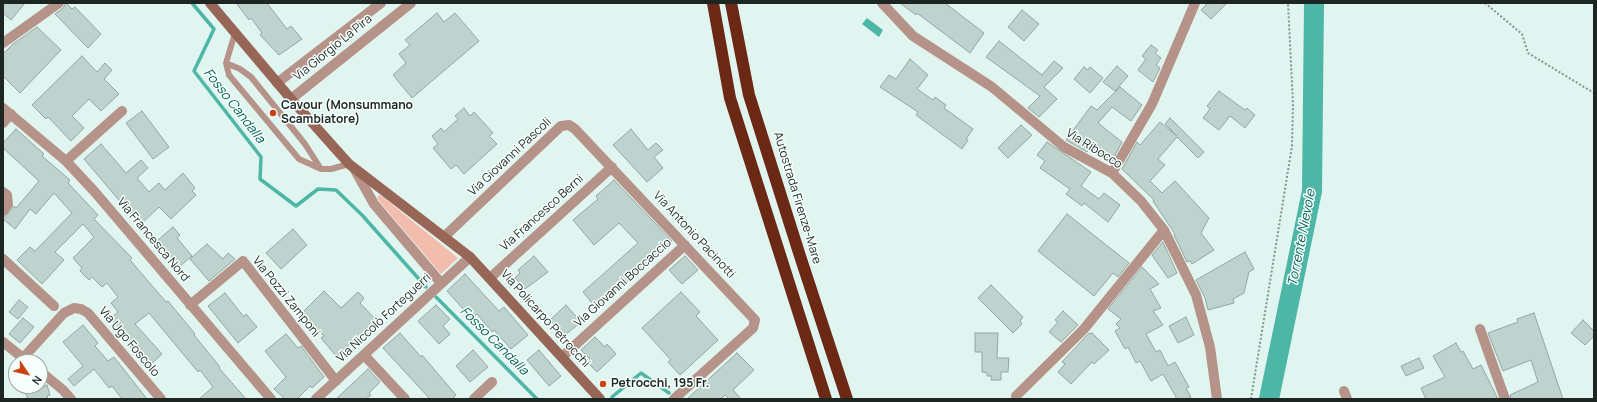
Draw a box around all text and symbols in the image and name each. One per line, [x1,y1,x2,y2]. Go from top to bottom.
street label: Via Giorgio La Pira [291,12,375,84]
water label: Fosso Candalla [200,66,268,146]
place label: Cavour (Monsummano Scambiatore) [281,99,413,127]
marker: Cavour (Monsummano Scambiatore) [268,108,278,118]
street label: Via Giovanni Pascoli [466,115,554,199]
street label: Via Ribocco [1063,126,1125,172]
street label: Autostrada Firenze-Mare [770,130,824,266]
street label: Via Francesco Berni [497,172,587,254]
water label: Torrente Nievole [1285,188,1319,288]
street label: Via Antonio Pacinotti [650,189,738,281]
street label: Via Francesca Nord [114,195,192,285]
street label: Via Giovanni Boccaccio [571,236,675,330]
street label: Via Pozzi Zamponi [249,254,323,340]
street label: Via Policarpo Petrocchi [497,267,593,371]
street label: Via Niccolò Forteguerri [334,271,434,365]
street label: Via Ugo Foscolo [96,304,162,380]
water label: Fosso Candalla [457,304,531,378]
north arrow [8,354,48,394]
text: N [29,373,46,388]
place label: Petrocchi, 195 Fr. [611,377,710,391]
marker: Petrocchi, 195 Fr. [598,379,608,389]

